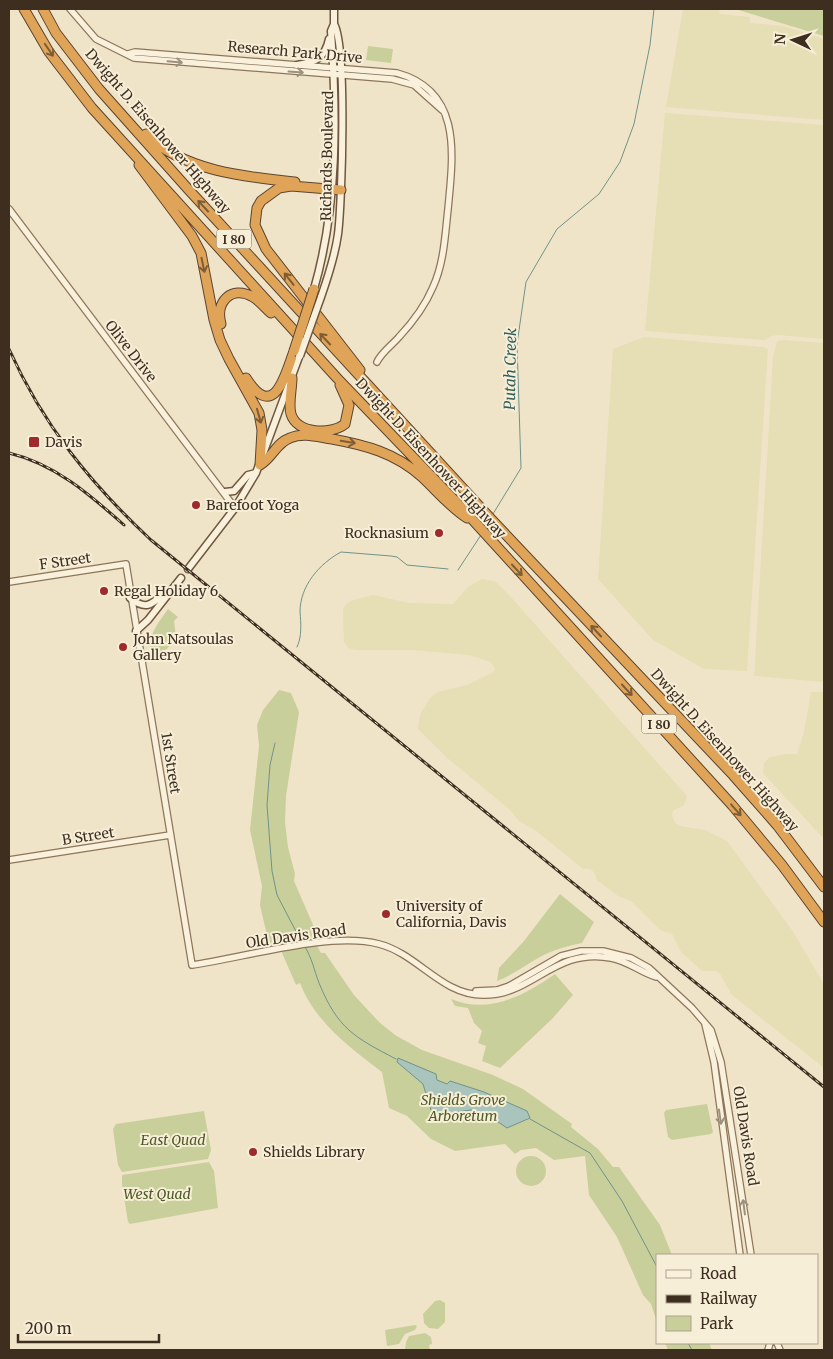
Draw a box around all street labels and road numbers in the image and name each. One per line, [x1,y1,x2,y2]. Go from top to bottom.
street label: Research Park Drive [227,37,363,67]
street label: Dwight D. Eisenhower Highway [81,45,235,218]
street label: Richards Boulevard [317,90,337,221]
road number: I 80 [216,230,252,248]
street label: Olive Drive [101,317,161,385]
street label: Dwight D. Eisenhower Highway [352,374,511,543]
street label: F Street [38,548,93,574]
street label: Dwight D. Eisenhower Highway [647,665,803,836]
road number: I 80 [642,714,676,734]
street label: 1st Street [157,731,185,796]
street label: B Street [61,823,116,849]
street label: Old Davis Road [245,920,348,952]
street label: Old Davis Road [729,1085,763,1188]

